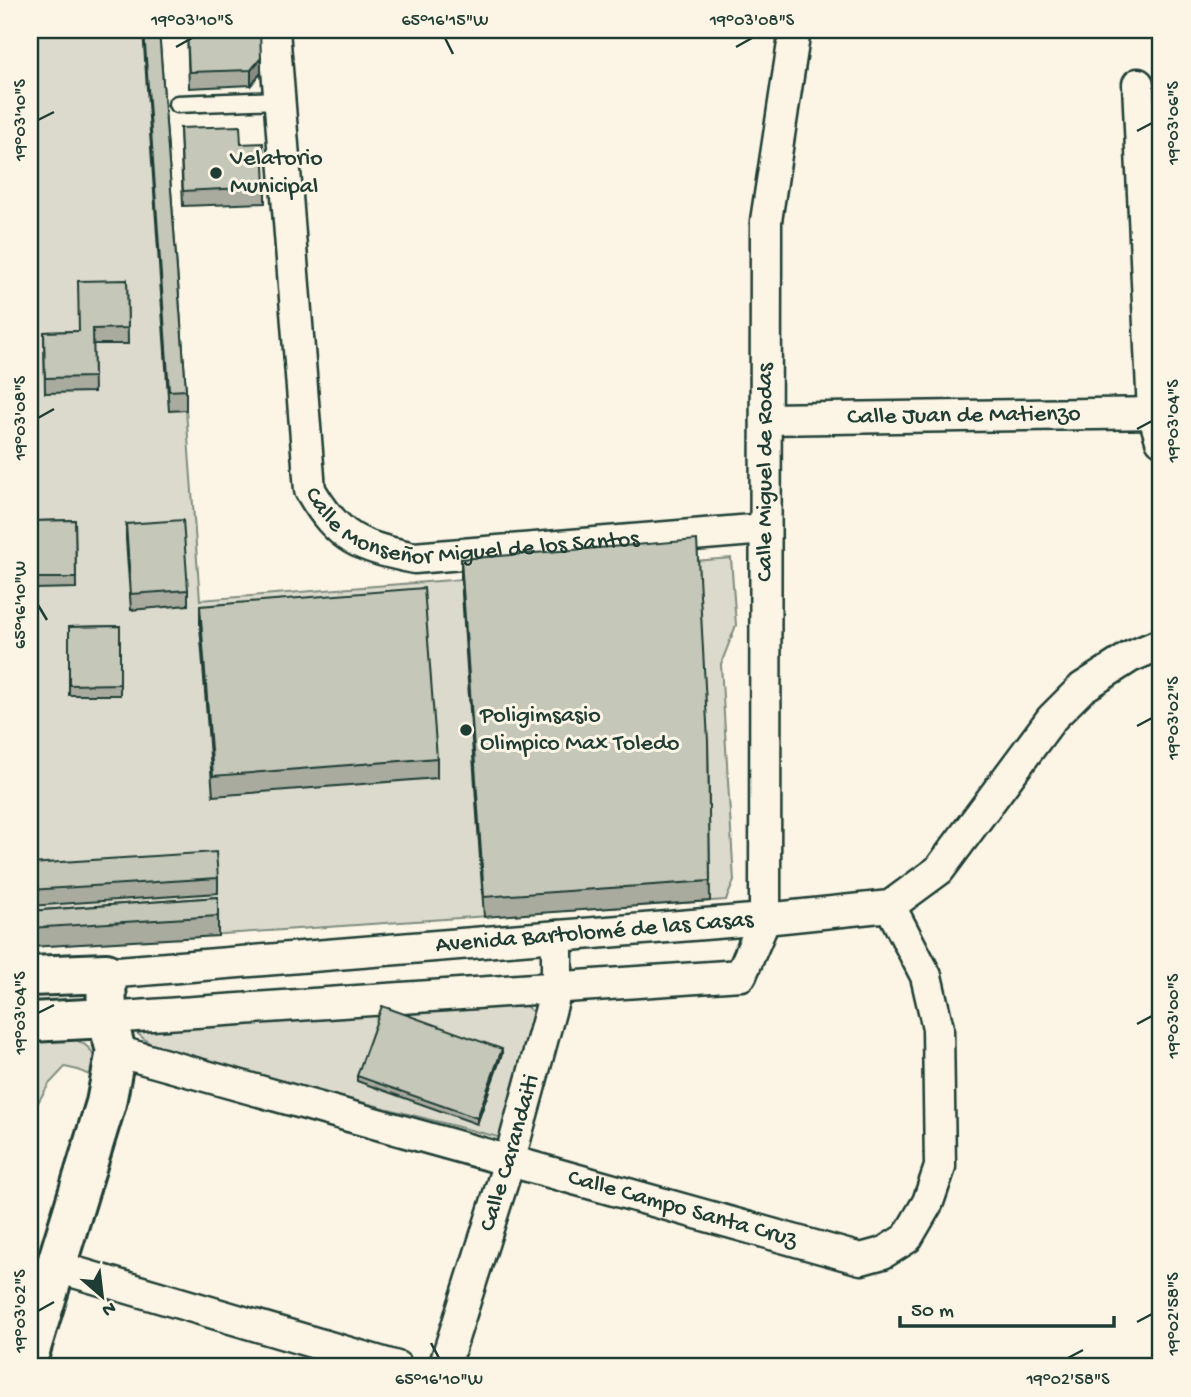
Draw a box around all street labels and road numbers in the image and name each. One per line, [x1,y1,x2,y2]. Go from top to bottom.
street label: Calle Miguel de Rodas [751,362,780,582]
street label: Calle Juan de Matienzo [847,400,1081,432]
street label: Calle Monseñor Miguel de los Santos [297,482,641,573]
street label: Avenida Bartolomé de las Casas [434,905,756,960]
street label: Calle Carandaiti [473,1071,547,1235]
street label: Calle Campo Santa Cruz [565,1163,801,1255]

